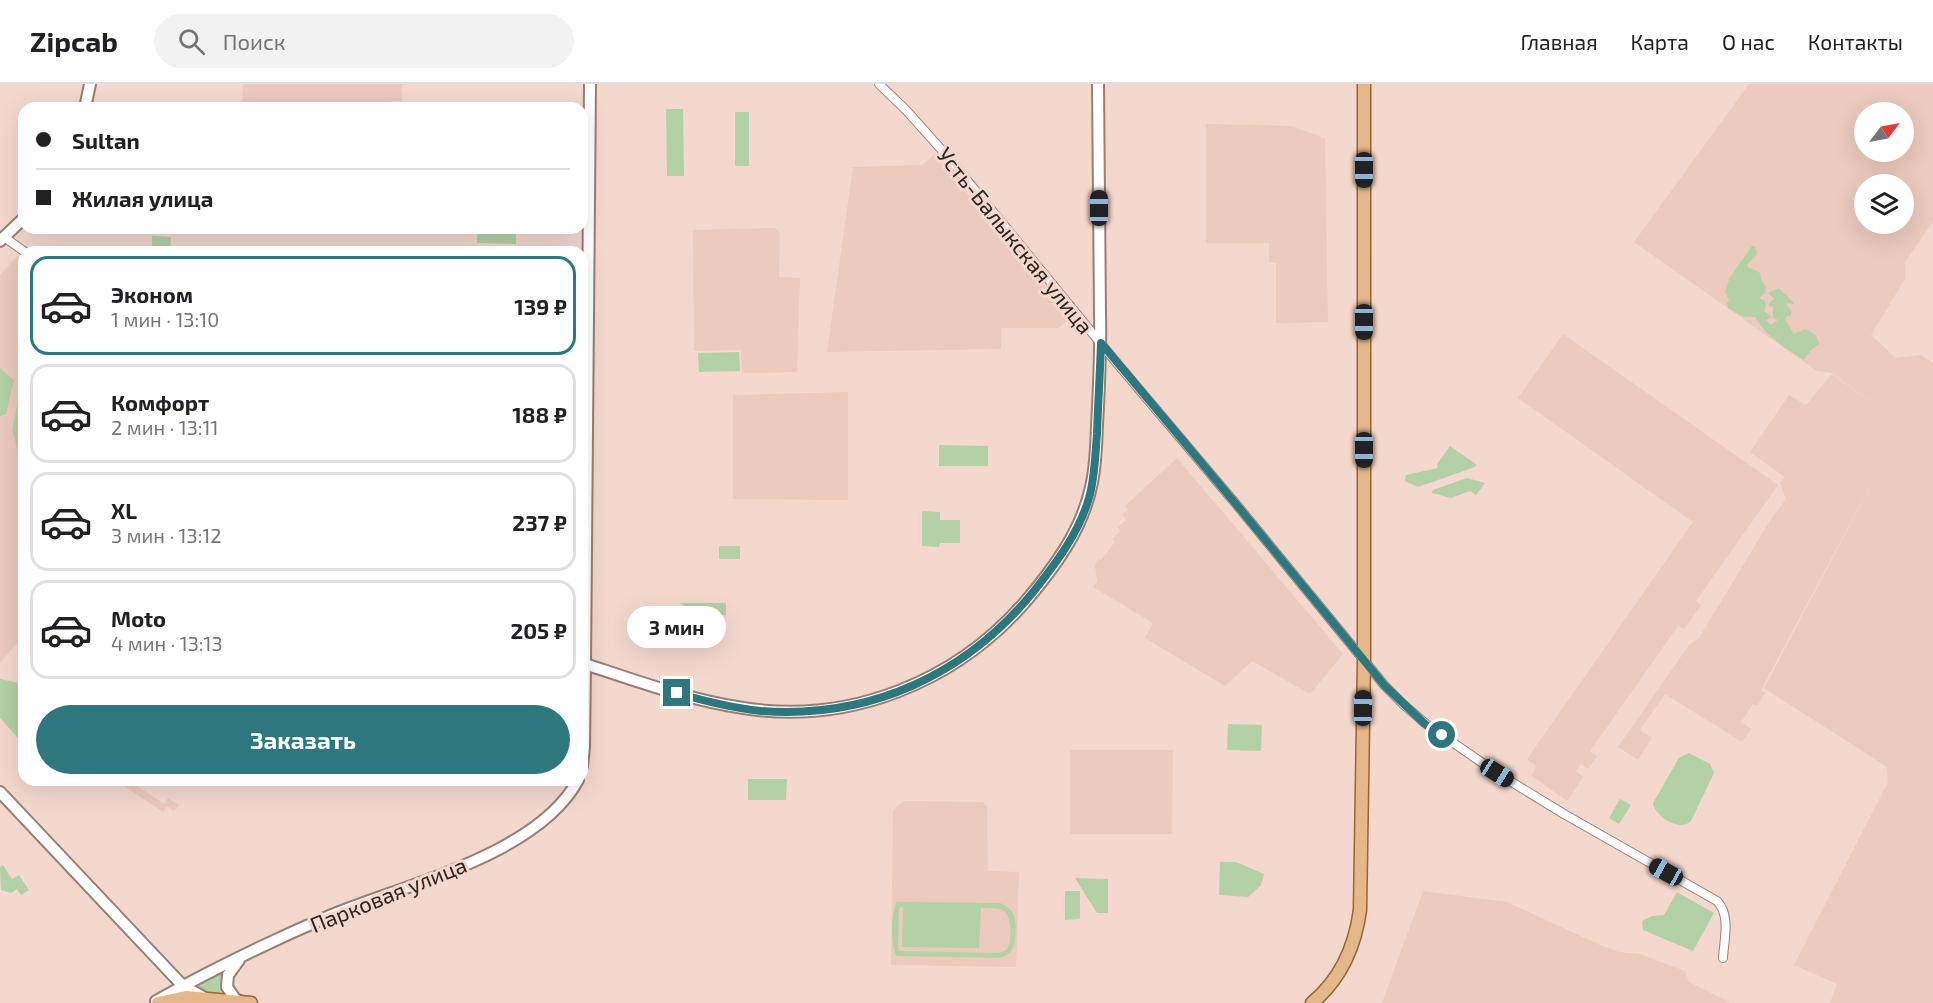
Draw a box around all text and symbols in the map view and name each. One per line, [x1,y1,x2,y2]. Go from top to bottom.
search box [154,14,574,68]
text: Zipcab [30,24,118,58]
icon: search [175,25,208,58]
text: Поиск [223,28,286,54]
text: Главная [1521,29,1598,54]
text: Карта [1631,29,1689,54]
text: О нас [1722,29,1775,54]
text: Контакты [1808,29,1903,54]
north arrow [1854,102,1914,162]
map controls [1854,102,1914,234]
text: Sultan [72,127,140,153]
street label: Усть-Балыкская улица [932,141,1099,339]
car [1355,152,1373,188]
button: layers [1854,174,1914,234]
text: Жилая улица [72,185,213,211]
car [1090,190,1108,226]
icon: car [39,279,93,333]
text: Эконом [111,281,193,307]
text: 139 ₽ [514,293,567,319]
car [1355,304,1373,340]
text: 1 мин · 13:10 [111,307,219,331]
icon: car [39,387,93,441]
text: Комфорт [111,389,209,415]
text: 188 ₽ [512,401,567,427]
text: 2 мин · 13:11 [111,415,218,439]
car [1355,432,1373,468]
icon: car [39,495,93,549]
text: XL [111,497,137,523]
text: 237 ₽ [512,509,567,535]
text: 3 мин · 13:12 [111,523,222,547]
icon: car [39,603,93,657]
text: Moto [111,605,166,631]
callout: 3 мин [628,606,726,648]
text: 3 мин [649,615,704,639]
text: 205 ₽ [510,617,567,643]
text: 4 мин · 13:13 [111,631,223,655]
route end [663,679,690,706]
car [1354,690,1372,726]
button: Заказать [36,705,570,774]
route start [1428,721,1455,748]
car [1477,756,1517,790]
street label: Парковая улица [306,851,470,938]
car [1646,855,1686,889]

